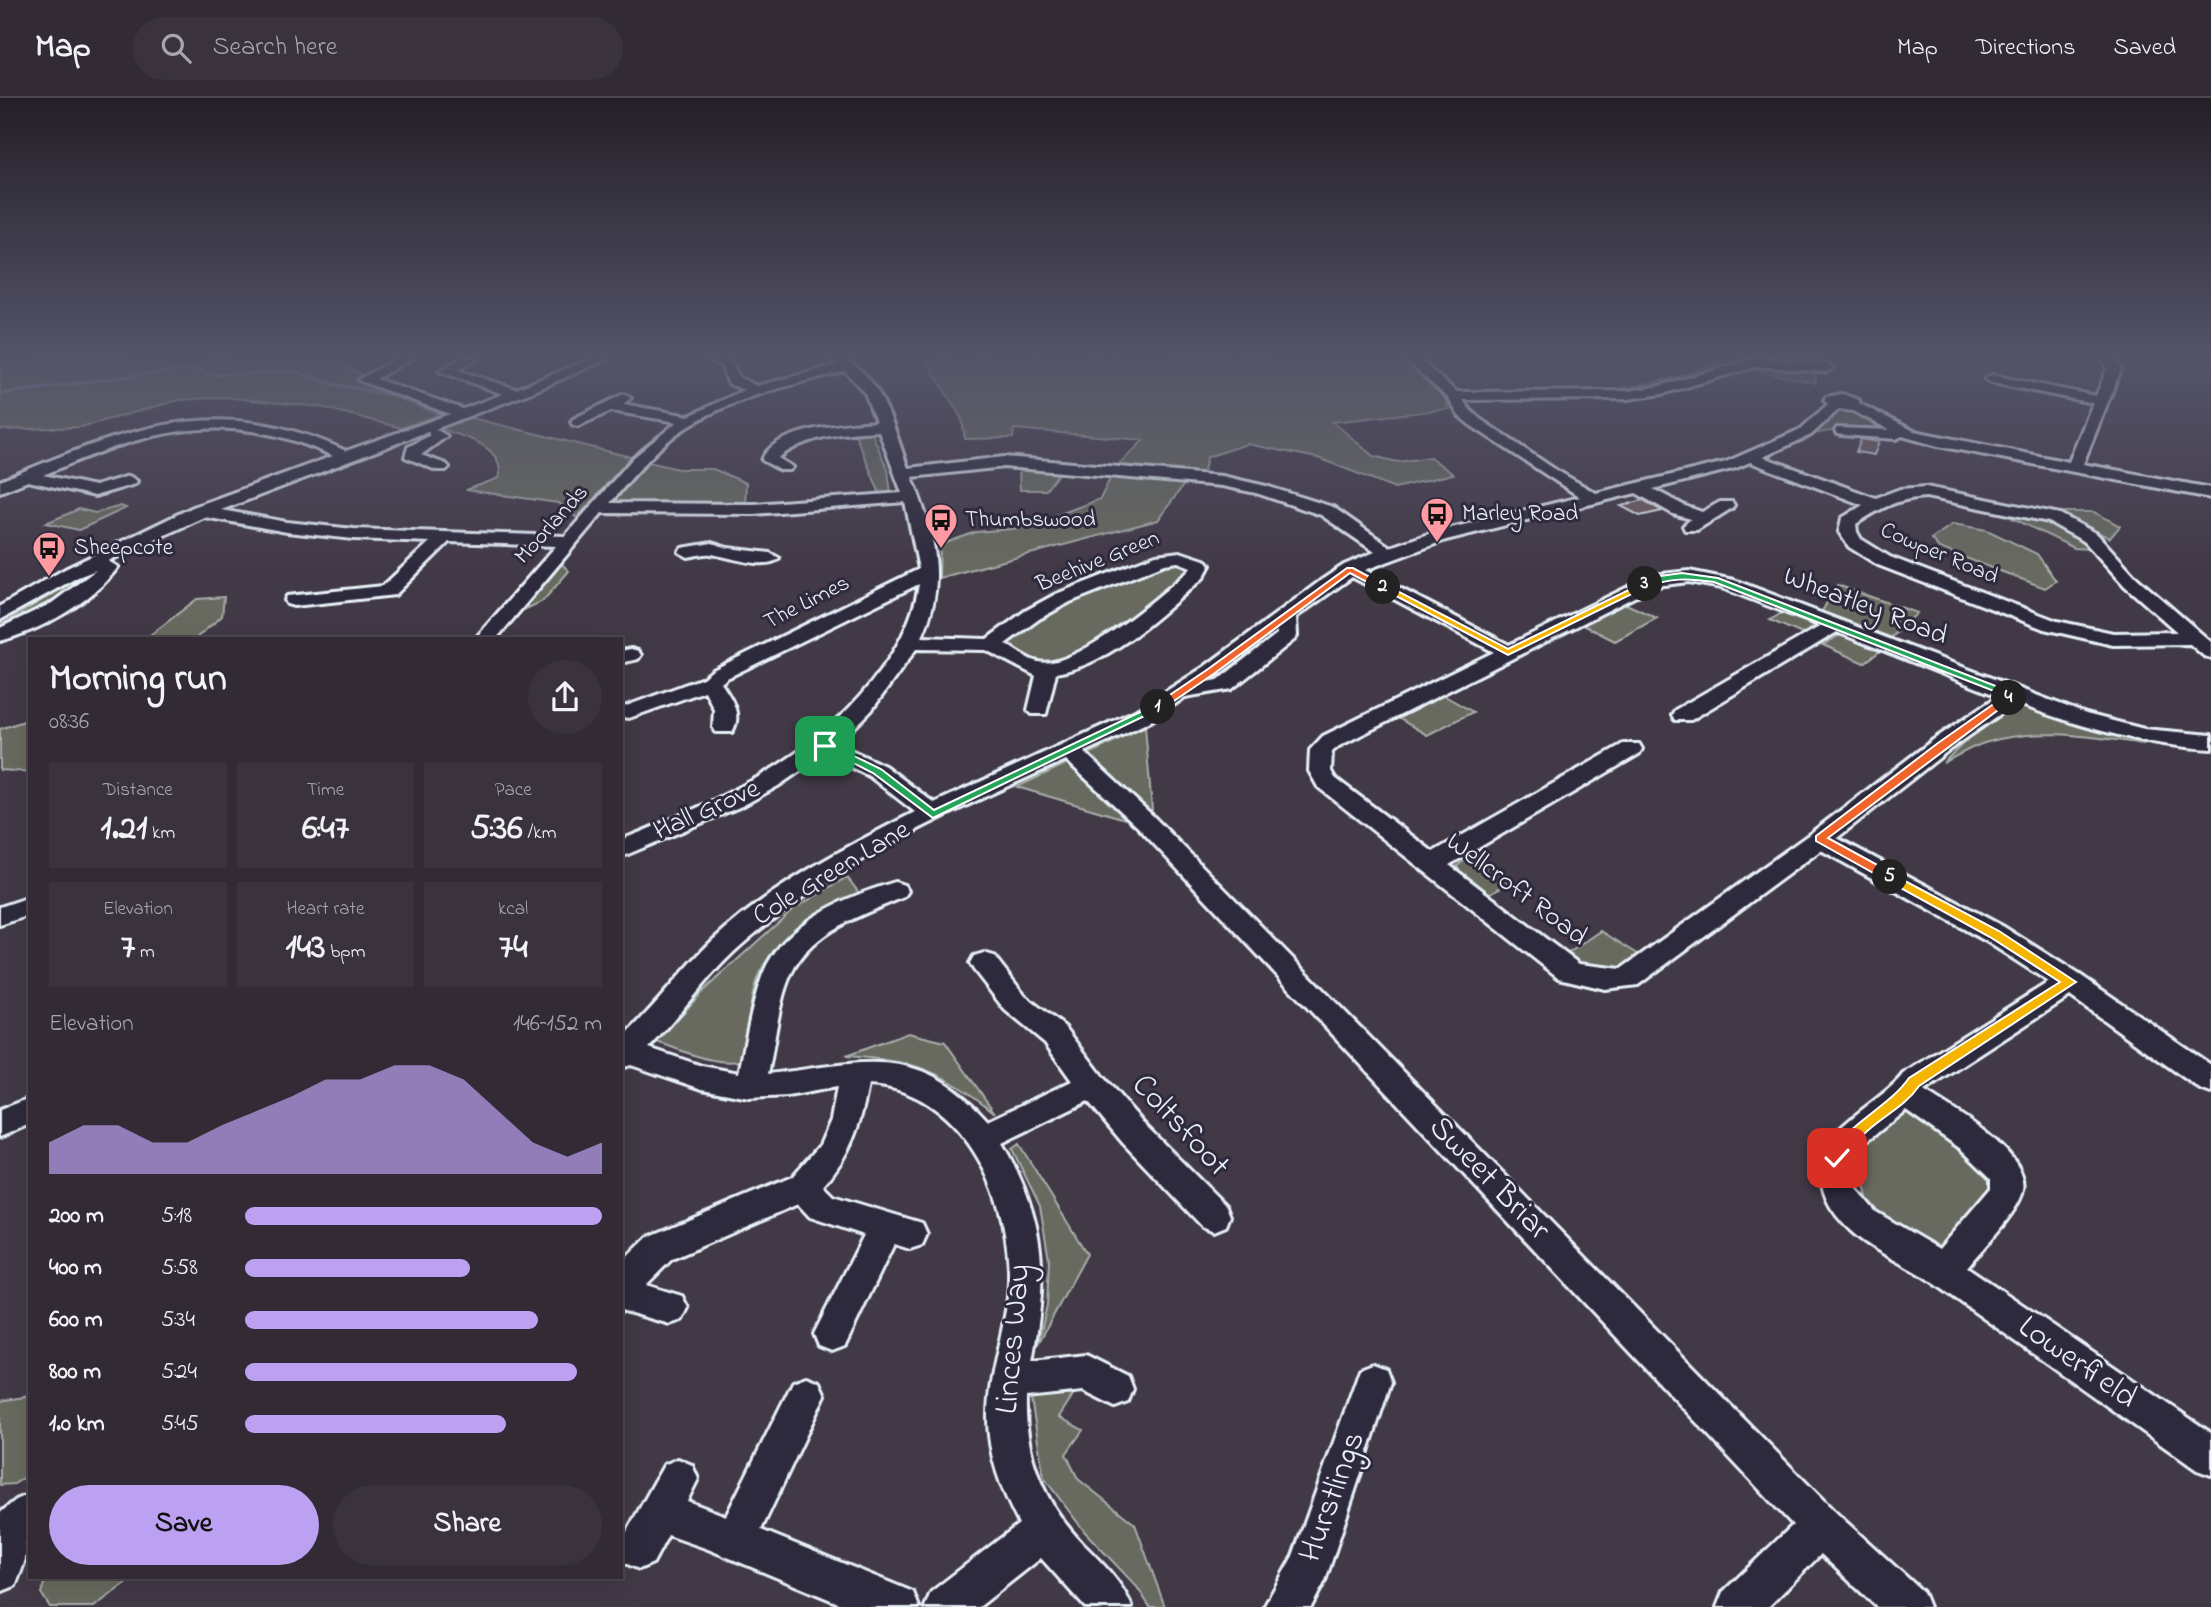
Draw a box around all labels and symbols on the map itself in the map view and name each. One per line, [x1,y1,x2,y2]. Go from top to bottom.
street label: Moorlands [507,478,597,572]
bus stop icon: Marley Road [1418,495,1456,544]
place label: Marley Road [1462,498,1578,533]
bus stop icon: Thumbswood [922,501,960,550]
place label: Thumbswood [965,504,1096,537]
street label: Cowper Road [1875,514,2003,594]
street label: Beehive Green [1030,522,1165,602]
bus stop icon: Sheepcote [30,529,68,578]
place label: Sheepcote [74,532,174,565]
street label: Wheatley Road [1777,557,1953,657]
pin: 3 [1628,566,1662,602]
street label: The Limes [758,567,856,639]
pin: 2 [1366,570,1400,604]
pin: 4 [1992,680,2026,716]
pin: 1 [1140,690,1176,724]
pin [795,716,855,776]
street label: Hall Grove [647,769,767,853]
street label: Cole Green Lane [745,811,919,937]
street label: Wellcroft Road [1436,823,1596,957]
pin: 5 [1872,860,1908,894]
street label: Coltsfoot [1119,1063,1241,1189]
street label: Sweet Briar [1417,1105,1562,1253]
pin [1807,1128,1867,1188]
street label: Linces Way [984,1262,1044,1416]
street label: Lowerfield [2007,1304,2147,1422]
street label: Hurstlings [1287,1425,1379,1569]

